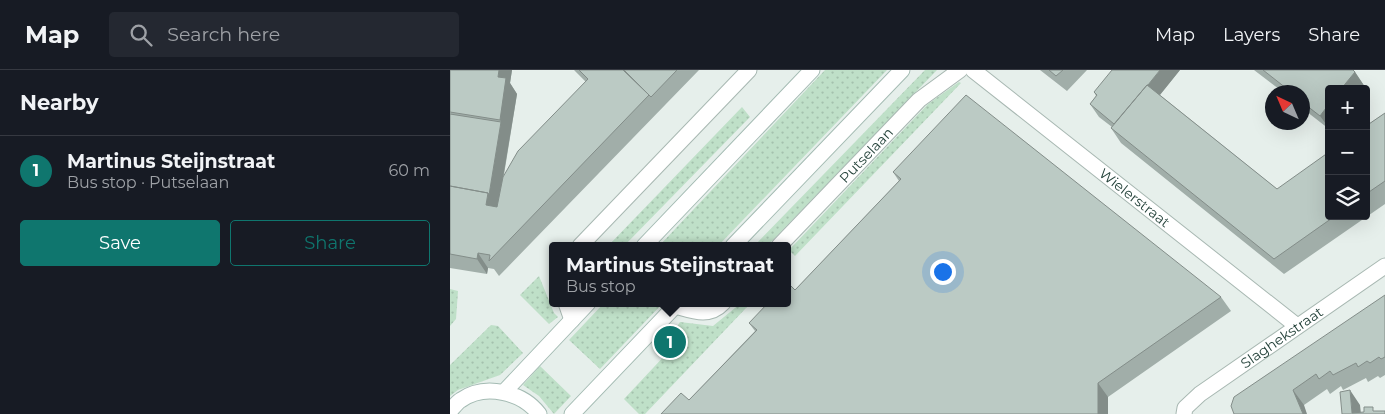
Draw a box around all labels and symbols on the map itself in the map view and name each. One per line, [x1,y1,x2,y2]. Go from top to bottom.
north arrow [1265,85,1310,130]
street label: Putselaan [835,123,897,187]
street label: Wielerstraat [1096,164,1174,231]
your location [930,259,956,285]
street label: Slaghekstraat [1237,303,1327,372]
pin: 1 [654,323,686,361]

